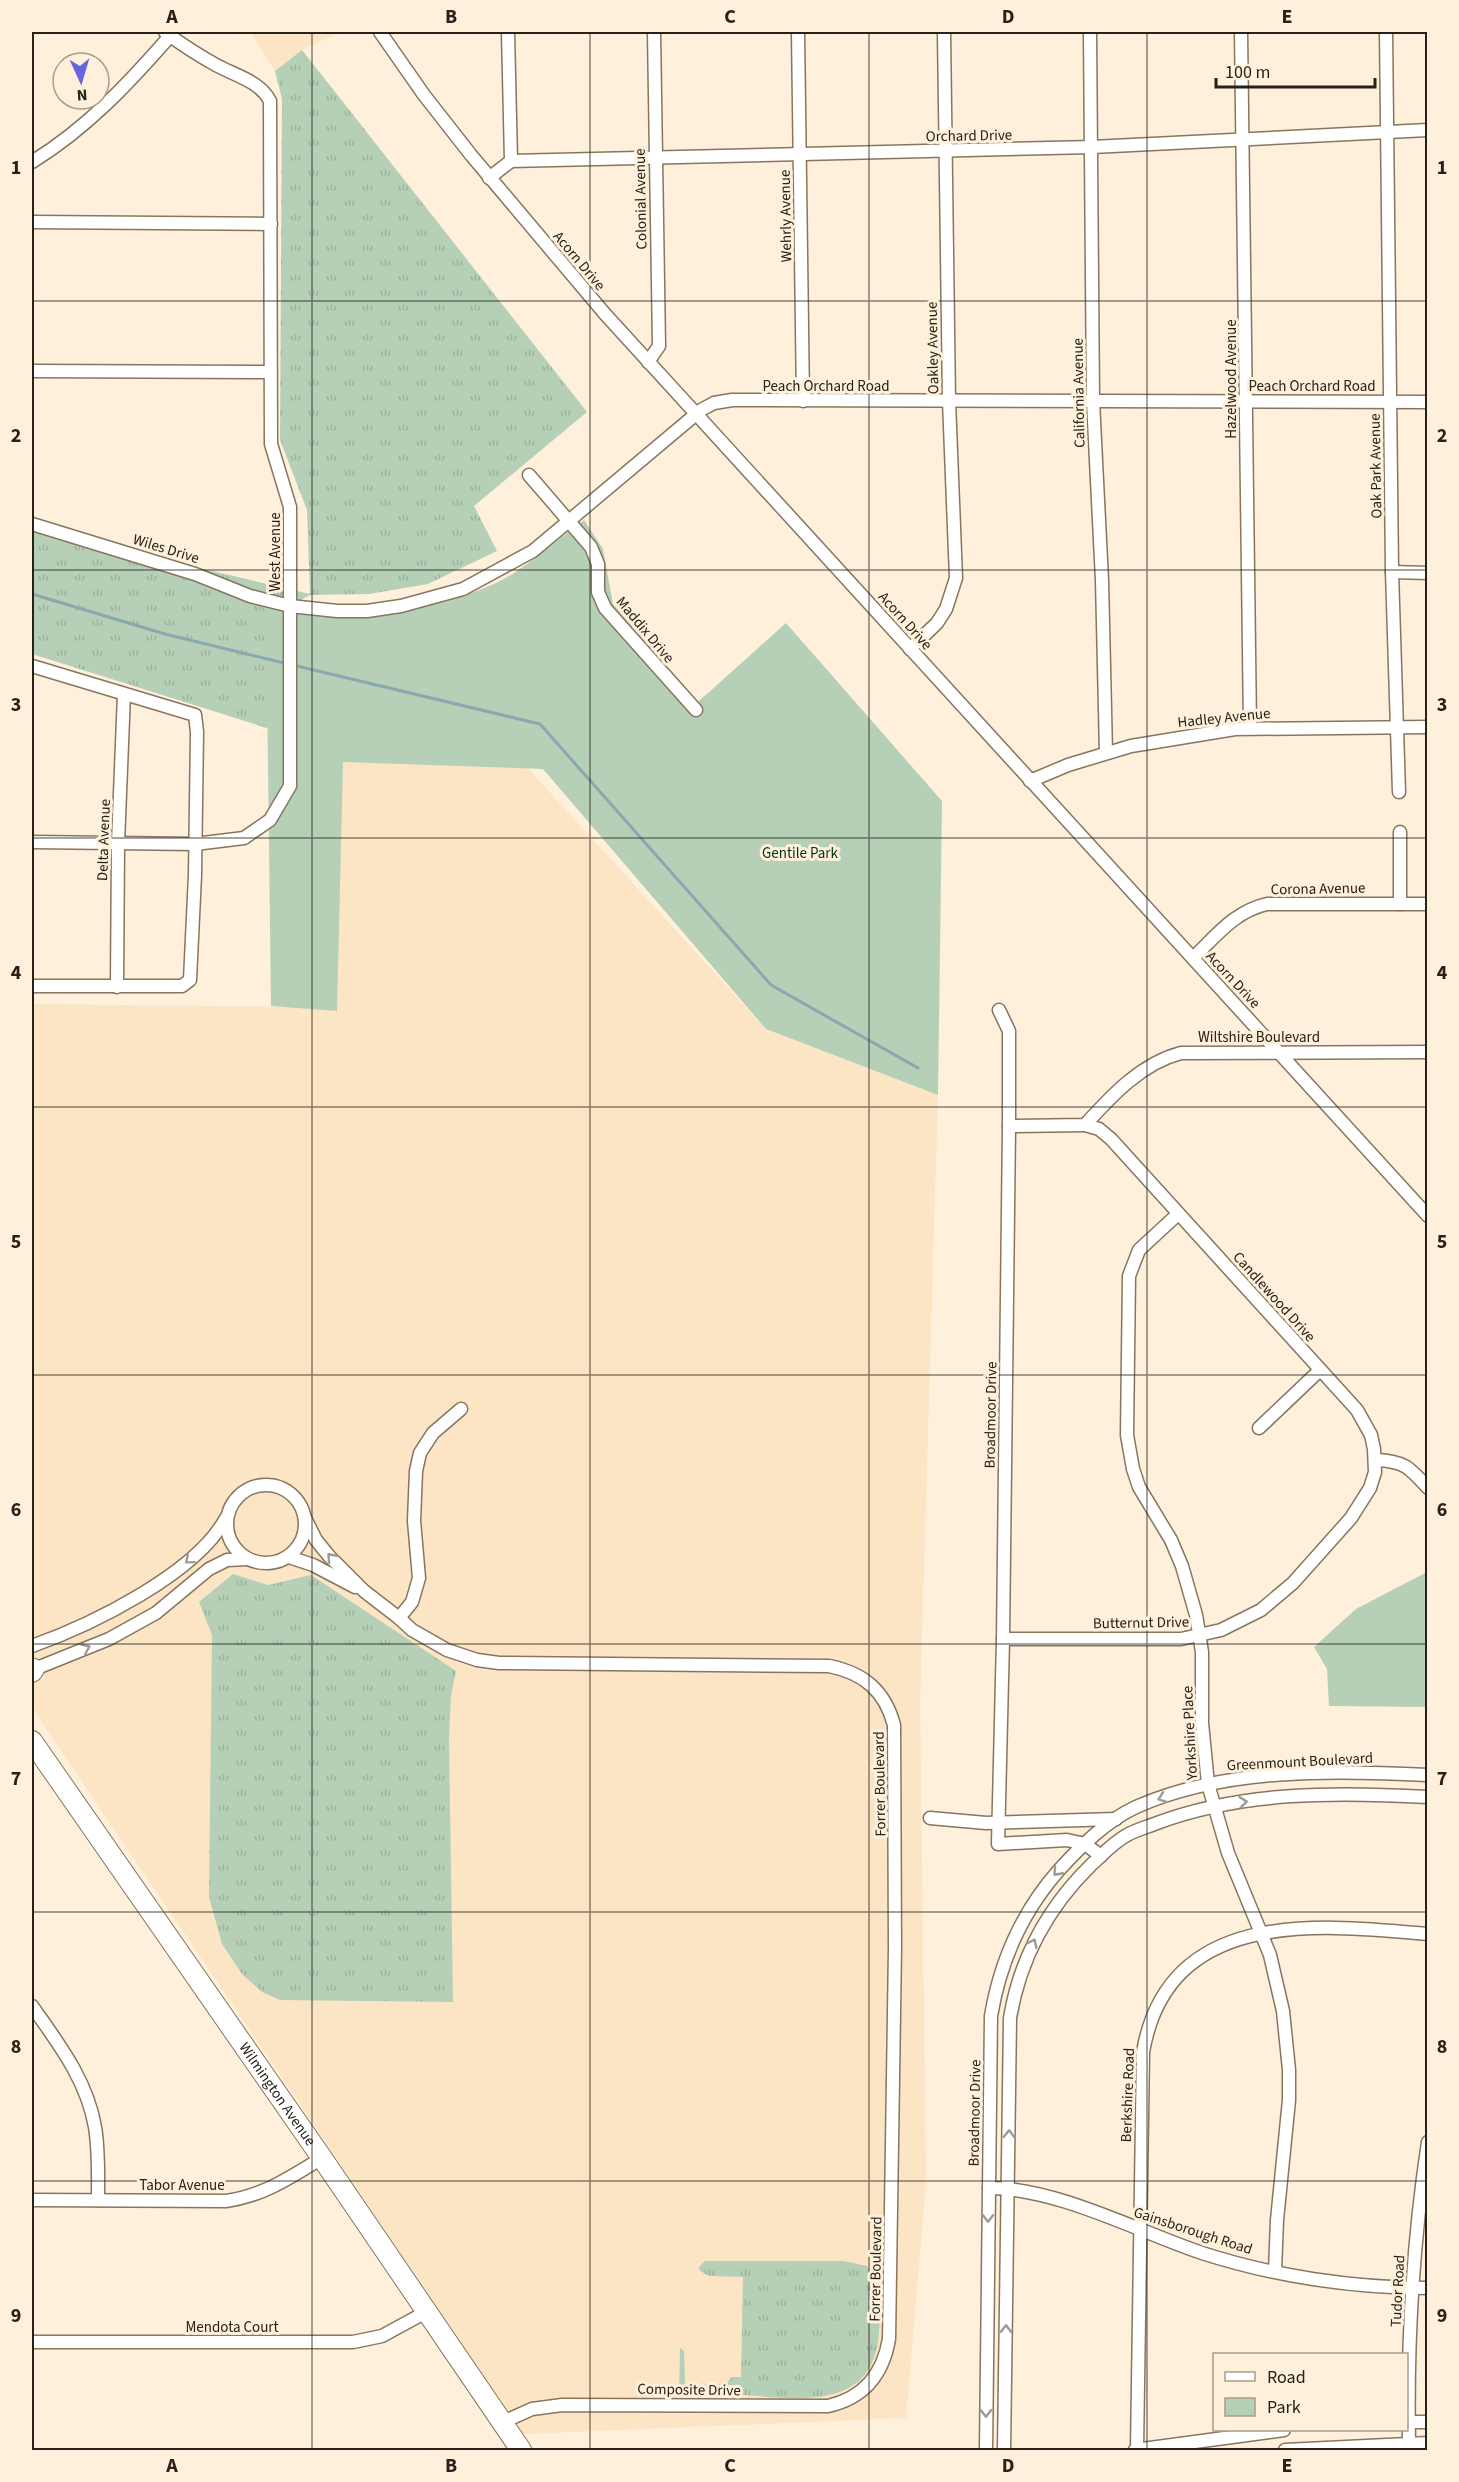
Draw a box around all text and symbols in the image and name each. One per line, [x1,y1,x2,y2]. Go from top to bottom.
text: A [165,3,178,31]
text: B [445,3,457,31]
text: C [724,3,736,31]
text: D [1002,3,1014,31]
text: E [1282,3,1292,31]
north arrow [51,51,111,111]
scale bar [1216,51,1375,89]
text: 100 m [1225,60,1270,85]
text: N [76,84,88,106]
street label: Orchard Drive [926,125,1012,147]
street label: Colonial Avenue [630,148,652,250]
text: 1 [11,154,21,182]
text: 1 [1437,154,1447,182]
street label: Wehrly Avenue [775,169,797,263]
street label: Acorn Drive [548,227,610,295]
street label: Oakley Avenue [922,302,944,394]
street label: Hazelwood Avenue [1221,319,1242,439]
street label: California Avenue [1068,338,1090,448]
street label: Peach Orchard Road [762,376,890,397]
street label: Peach Orchard Road [1248,376,1376,397]
street label: Oak Park Avenue [1365,413,1387,519]
text: 2 [11,422,21,450]
text: 2 [1437,422,1447,450]
street label: West Avenue [265,512,286,592]
street label: Wiles Drive [130,529,202,569]
street label: Acorn Drive [873,587,937,655]
street label: Maddix Drive [611,592,679,668]
text: 3 [11,691,21,719]
text: 3 [1437,691,1447,719]
street label: Hadley Avenue [1177,703,1271,733]
street label: Delta Avenue [92,799,116,881]
park label: Gentile Park [762,843,839,864]
street label: Corona Avenue [1270,878,1366,900]
street label: Acorn Drive [1201,947,1265,1013]
text: 4 [11,959,22,987]
text: 4 [1437,959,1448,987]
street label: Wiltshire Boulevard [1198,1027,1320,1048]
text: 5 [11,1228,21,1256]
text: 5 [1437,1228,1447,1256]
street label: Candlewood Drive [1228,1247,1320,1347]
street label: Broadmoor Drive [980,1361,1002,1469]
text: 6 [11,1496,21,1524]
text: 6 [1437,1496,1447,1524]
one-way arrow [185,1553,196,1564]
one-way arrow [327,1553,338,1564]
street label: Butternut Drive [1093,1612,1189,1634]
one-way arrow [80,1643,91,1655]
street label: Yorkshire Place [1177,1685,1203,1782]
street label: Forrer Boulevard [869,1731,891,1837]
street label: Greenmount Boulevard [1226,1748,1374,1776]
text: 7 [11,1765,21,1793]
text: 7 [1437,1765,1447,1793]
one-way arrow [1157,1790,1168,1803]
one-way arrow [1239,1796,1248,1809]
one-way arrow [1053,1865,1064,1876]
one-way arrow [1026,1938,1038,1949]
text: 8 [11,2033,21,2061]
text: 8 [1437,2033,1447,2061]
street label: Wilmington Avenue [234,2038,321,2150]
street label: Berkshire Road [1116,2047,1140,2143]
street label: Broadmoor Drive [964,2059,986,2167]
one-way arrow [1002,2130,1015,2139]
street label: Tabor Avenue [139,2175,225,2196]
street label: Gainsborough Road [1131,2202,1255,2260]
one-way arrow [982,2214,994,2223]
street label: Forrer Boulevard [865,2216,887,2322]
street label: Tudor Road [1386,2254,1410,2328]
text: 9 [11,2302,21,2330]
text: 9 [1437,2302,1447,2330]
street label: Mendota Court [185,2317,279,2338]
one-way arrow [1000,2325,1013,2334]
legend [1213,2353,1408,2431]
text: Road [1267,2365,1306,2390]
street label: Composite Drive [637,2379,741,2401]
text: Park [1267,2395,1301,2420]
one-way arrow [980,2409,992,2418]
text: A [165,2452,178,2480]
text: B [445,2452,457,2480]
text: C [724,2452,736,2480]
text: D [1002,2452,1014,2480]
text: E [1282,2452,1292,2480]

